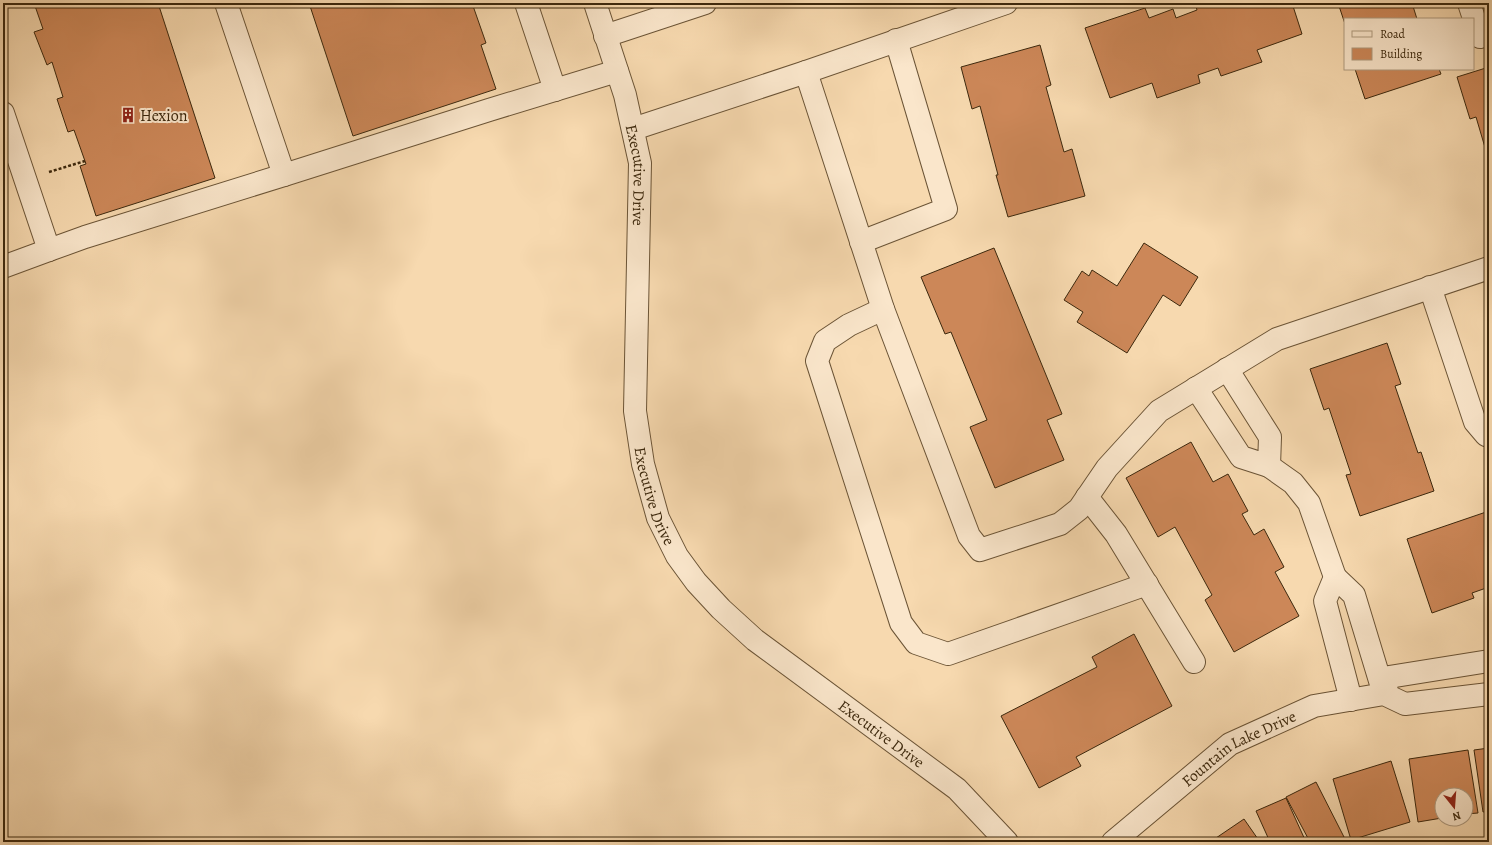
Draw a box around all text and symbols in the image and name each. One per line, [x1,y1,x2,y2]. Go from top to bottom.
legend [1344,18,1474,70]
text: Road [1380,26,1406,42]
text: Building [1380,46,1422,62]
place label: Hexion [140,105,188,127]
building icon: Hexion [119,106,137,124]
street label: Executive Drive [620,122,650,226]
street label: Executive Drive [629,445,680,549]
street label: Executive Drive [833,695,929,773]
street label: Fountain Lake Drive [1177,706,1300,792]
north arrow [1434,787,1474,827]
text: N [1451,808,1463,824]

